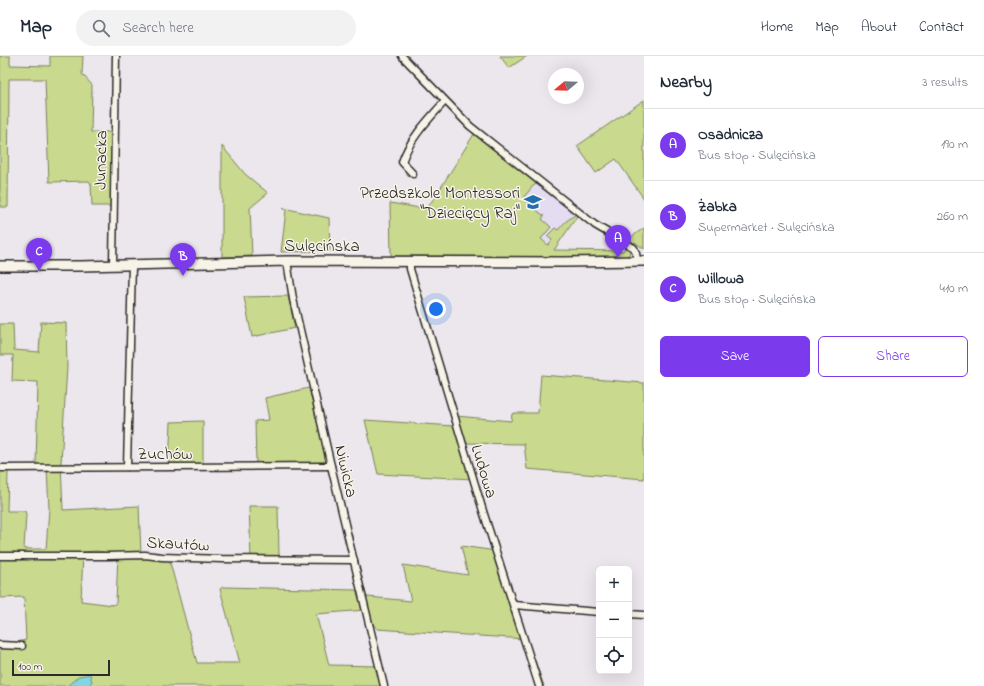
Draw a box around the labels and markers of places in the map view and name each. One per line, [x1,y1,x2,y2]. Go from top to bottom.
place label: Przedszkole Montessori "Dziecięcy Raj" [360,181,520,227]
school or university icon: Przedszkole Montessori "Dziecięcy Raj" [523,192,543,212]
pin: A [605,225,631,258]
pin: C [26,238,52,271]
pin: B [170,243,196,276]

